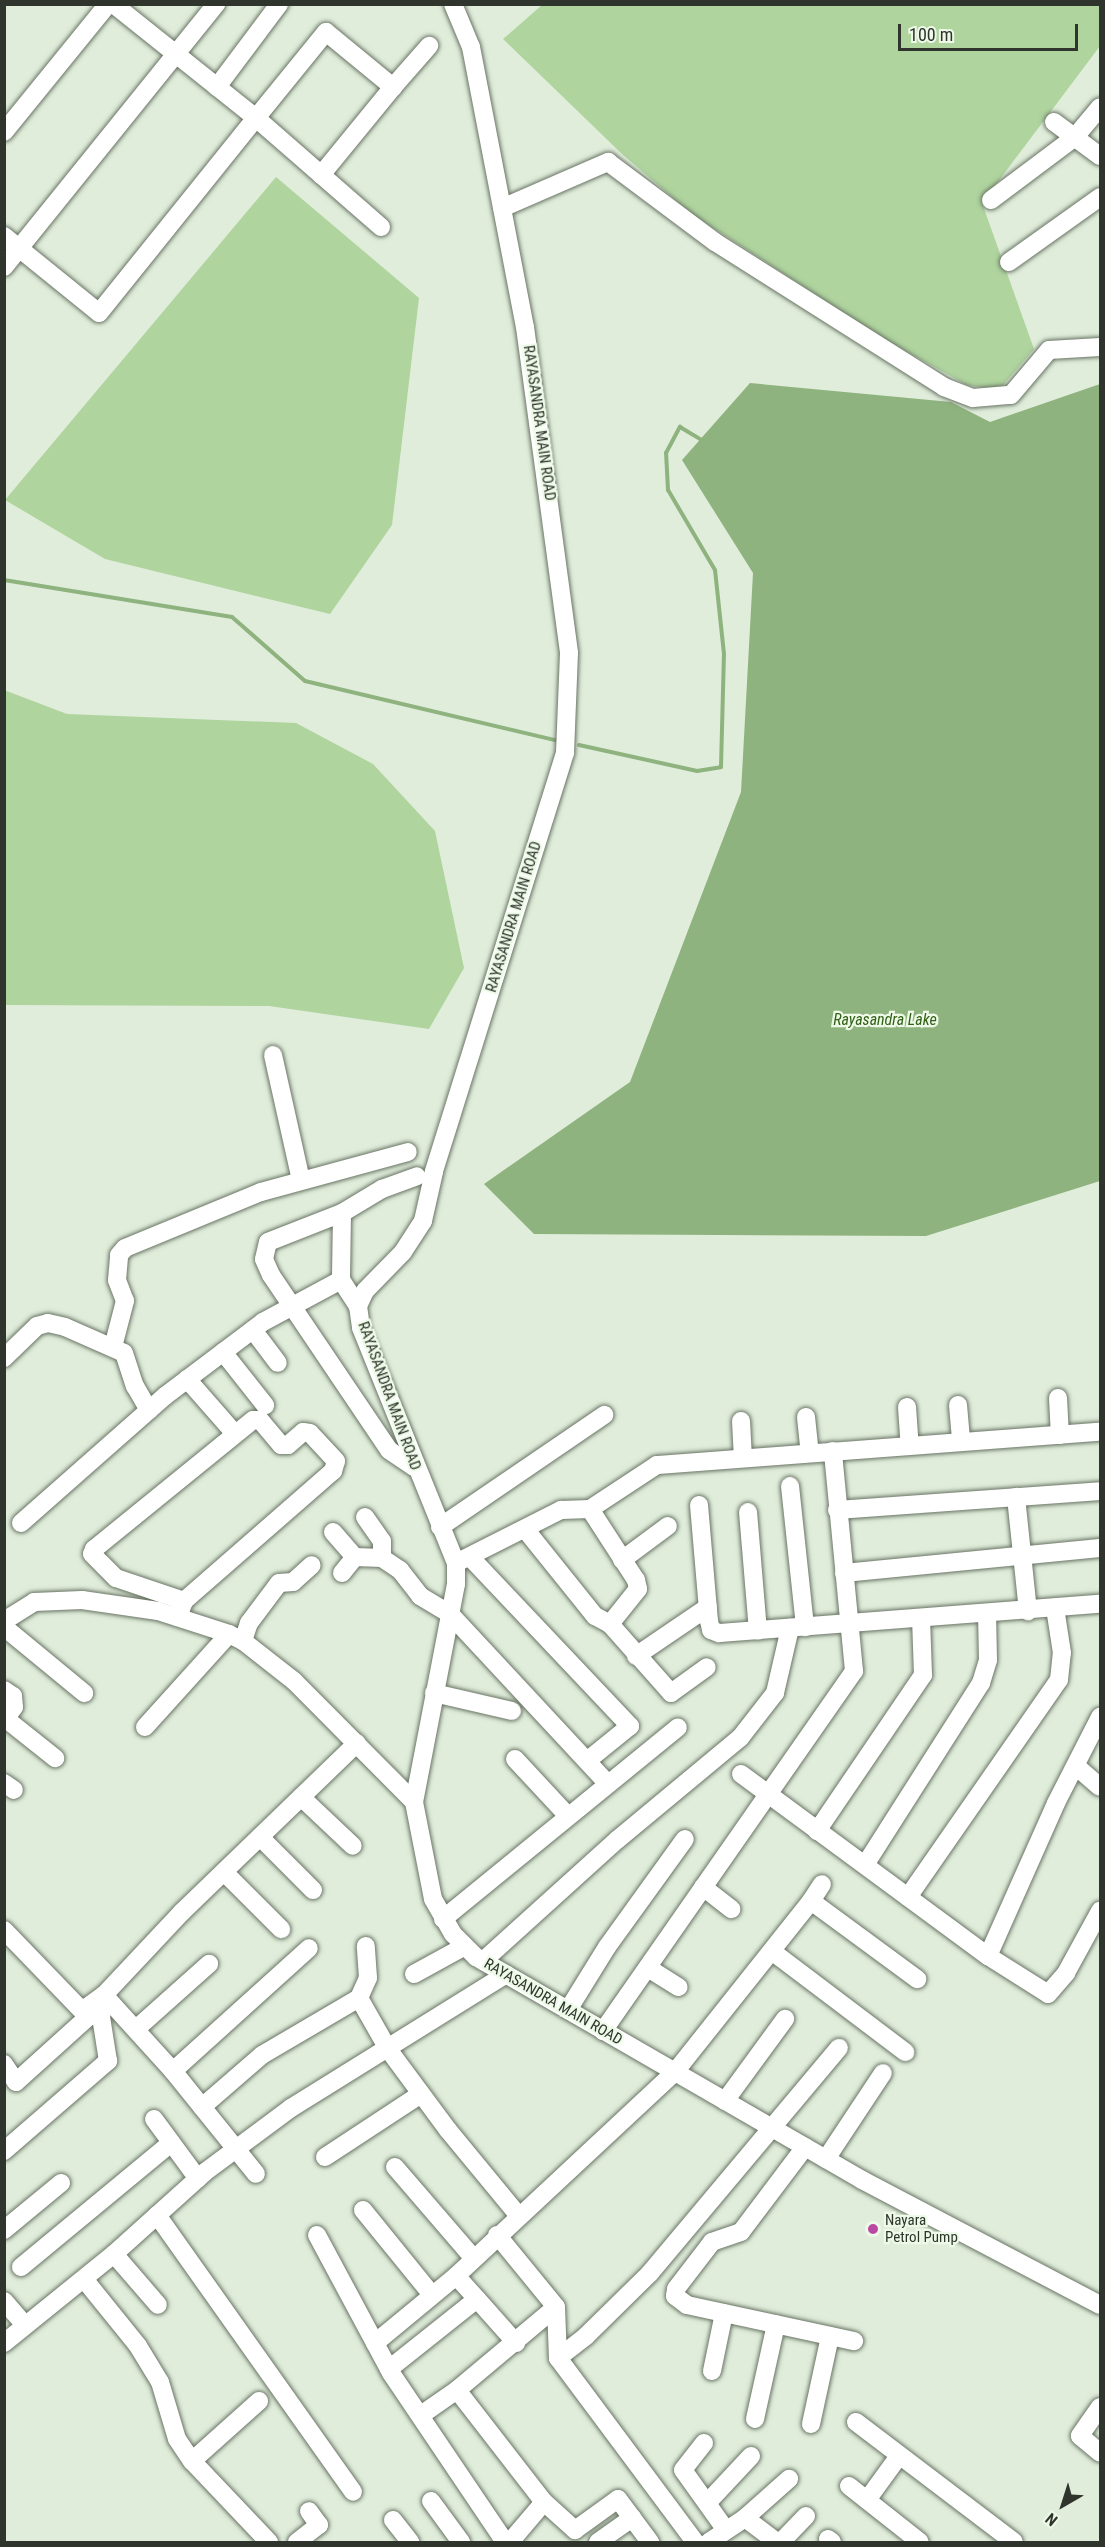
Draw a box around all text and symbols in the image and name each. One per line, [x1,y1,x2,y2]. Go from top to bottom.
scale bar [901,12,1081,50]
text: 100 m [909,24,953,45]
street label: RAYASANDRA MAIN ROAD [519,344,559,502]
street label: RAYASANDRA MAIN ROAD [482,839,546,995]
water label: Rayasandra Lake [833,1010,937,1030]
street label: RAYASANDRA MAIN ROAD [354,1319,424,1473]
street label: RAYASANDRA MAIN ROAD [481,1955,625,2049]
place label: Nayara Petrol Pump [885,2211,958,2246]
marker: Nayara Petrol Pump [866,2222,880,2236]
north arrow [1033,2475,1093,2535]
text: N [1042,2509,1061,2530]

